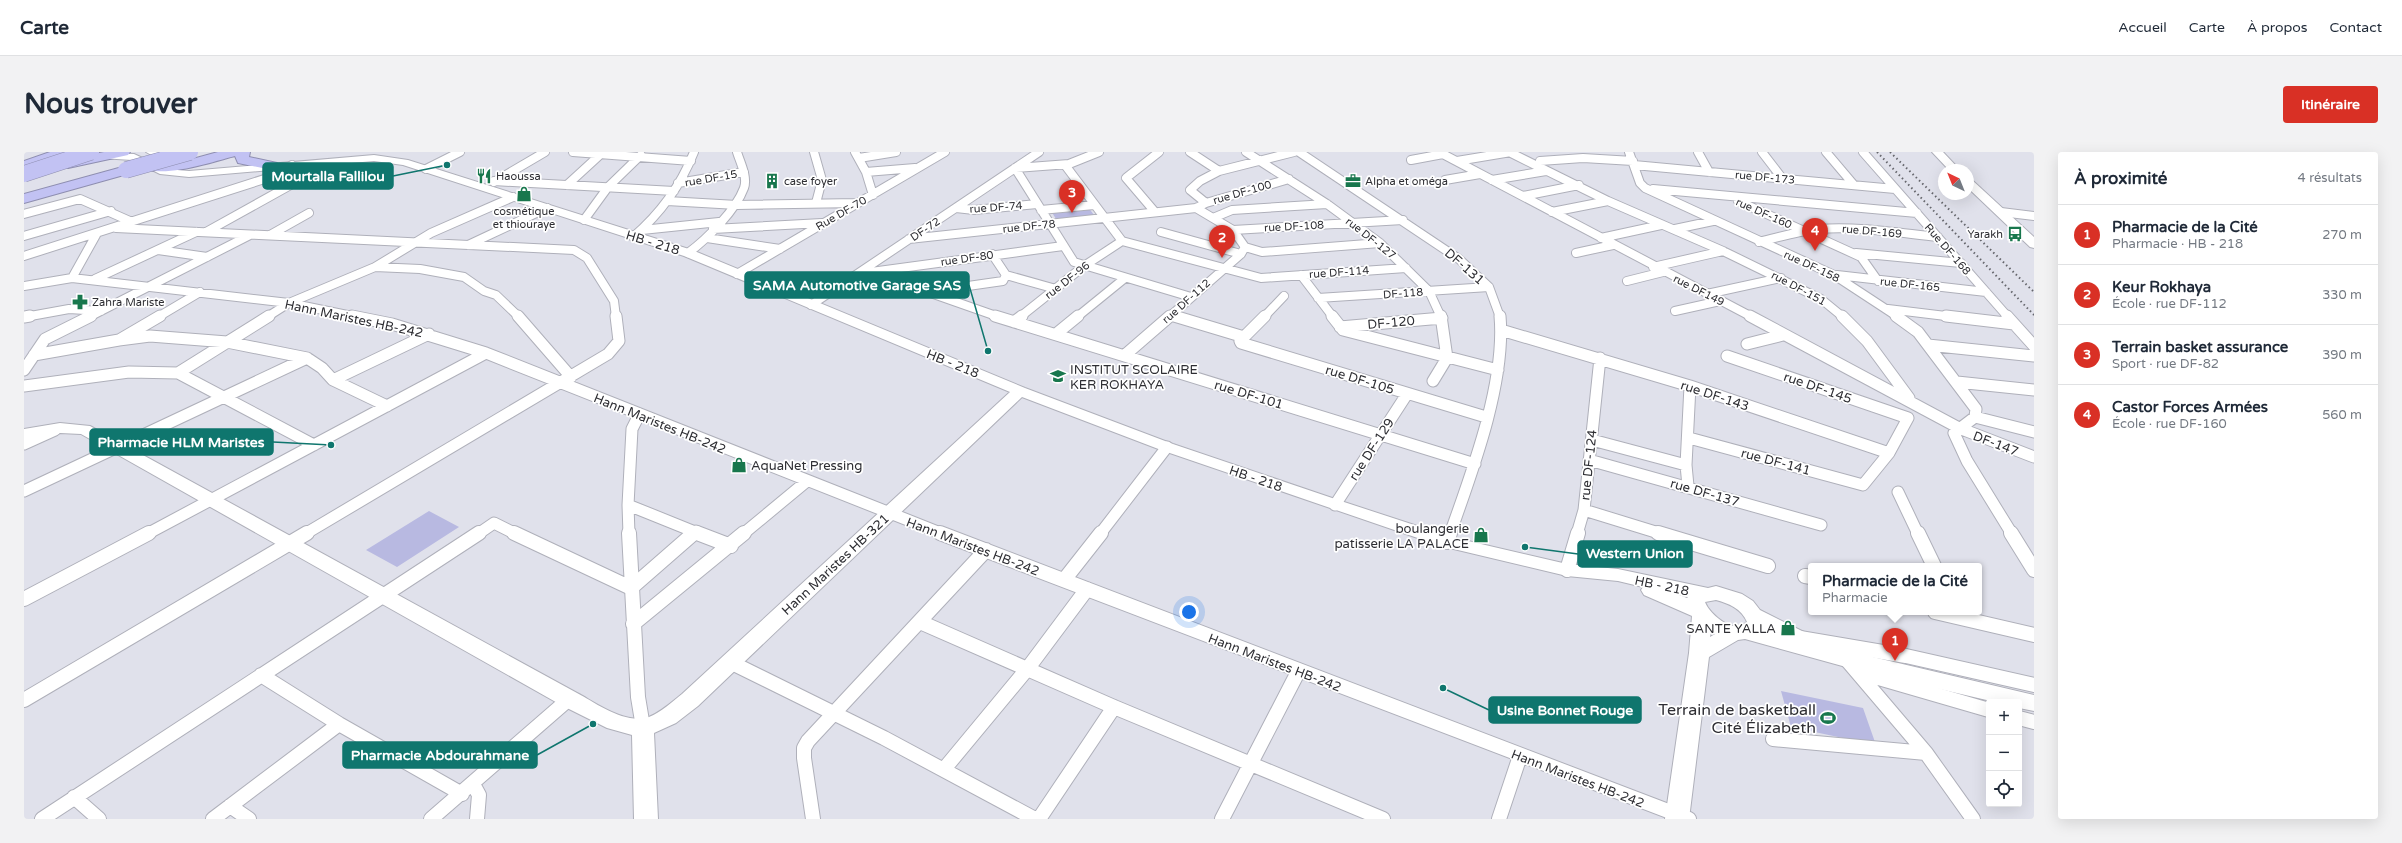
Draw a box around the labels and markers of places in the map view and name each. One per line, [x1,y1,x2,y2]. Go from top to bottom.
callout: Mourtalla Fallilou [263,163,393,189]
restaurant icon: Haoussa [475,167,493,185]
place label: Haoussa [496,170,541,183]
building icon: case foyer [763,172,781,190]
office icon: Alpha et oméga [1344,172,1362,190]
place label: case foyer [784,175,838,188]
place label: Alpha et oméga [1365,175,1448,188]
pin: 3 [1059,180,1085,213]
shop icon: cosmétique et thiouraye [515,185,533,203]
place label: cosmétique et thiouraye [493,205,555,231]
pin: 4 [1802,218,1828,251]
pin: 2 [1209,225,1235,258]
bus stop icon: Yarakh [2006,225,2024,243]
place label: Yarakh [1968,228,2003,241]
callout: SAMA Automotive Garage SAS [745,272,969,298]
pharmacy icon: Zahra Mariste [71,293,89,311]
place label: Zahra Mariste [92,296,165,309]
place label: INSTITUT SCOLAIRE KER ROKHAYA [1070,362,1198,393]
school or university icon: INSTITUT SCOLAIRE KER ROKHAYA [1049,367,1067,385]
callout: Pharmacie HLM Maristes [90,429,273,455]
shop icon: AquaNet Pressing [730,456,748,474]
place label: AquaNet Pressing [751,458,862,474]
place label: boulangerie patisserie LA PALACE [1334,521,1469,552]
shop icon: boulangerie patisserie LA PALACE [1472,526,1490,544]
callout: Western Union [1578,541,1692,567]
shop icon: SANTE YALLA [1779,619,1797,637]
place label: SANTE YALLA [1687,621,1776,637]
pin: 1 [1882,628,1908,661]
callout: Usine Bonnet Rouge [1489,697,1641,723]
place label: Terrain de basketball Cité Élizabeth [1658,700,1816,738]
sports icon: Terrain de basketball Cité Élizabeth [1819,709,1837,727]
callout: Pharmacie Abdourahmane [343,742,537,768]

